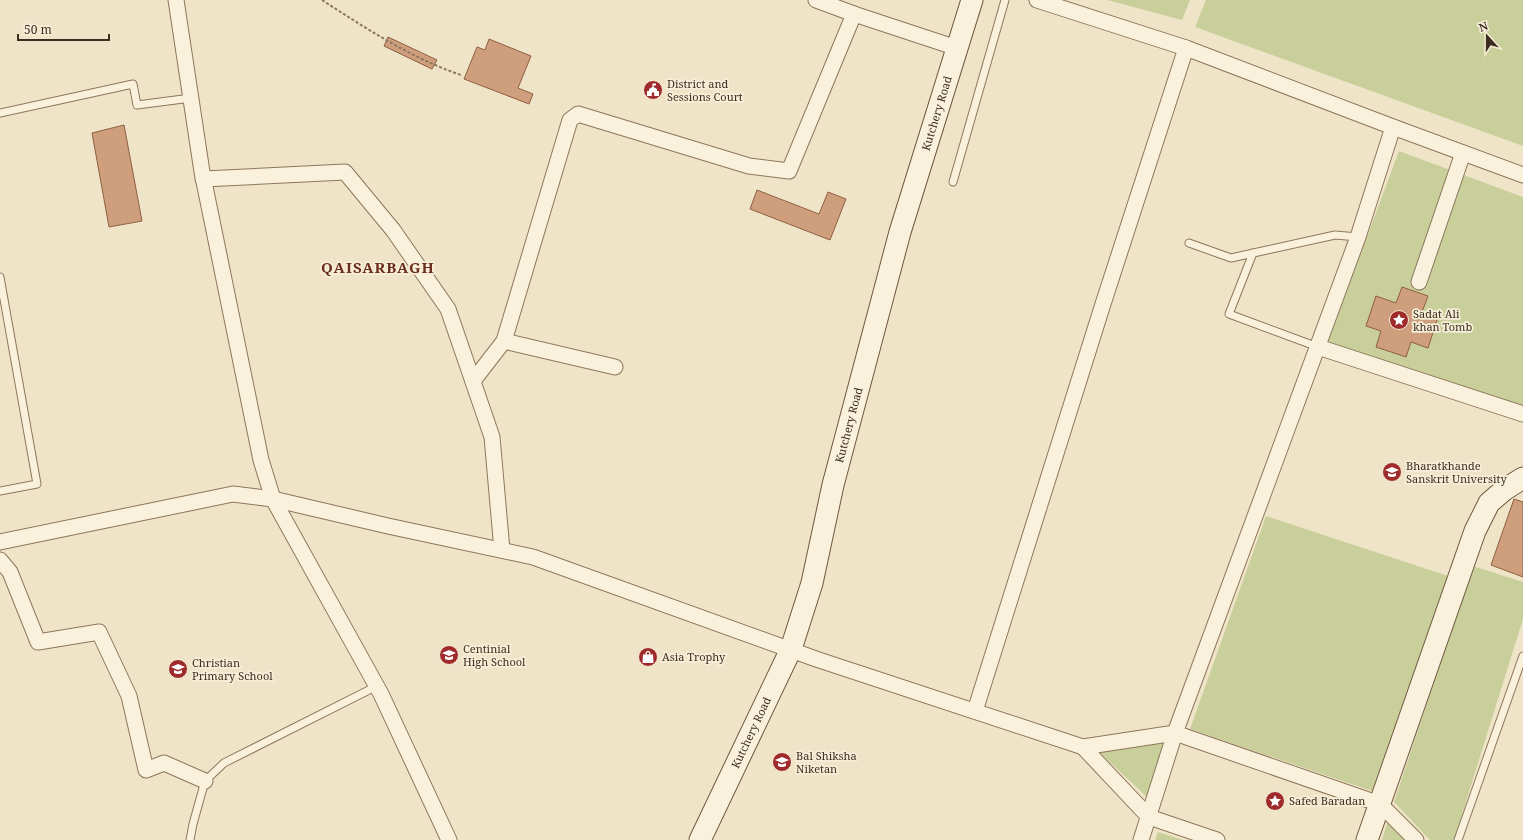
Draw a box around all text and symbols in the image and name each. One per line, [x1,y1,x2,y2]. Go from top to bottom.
scale bar [18,16,109,42]
north arrow [1467,16,1507,56]
text: N [1477,18,1490,35]
text: 50 m [24,21,52,38]
street label: Kutchery Road [918,74,955,152]
place label: District and Sessions Court [667,76,743,104]
public building icon: District and Sessions Court [642,79,664,101]
district label: QAISARBAGH [321,257,435,277]
place label: Sadat Ali khan Tomb [1413,306,1473,334]
place icon: Sadat Ali khan Tomb [1388,309,1410,331]
street label: Kutchery Road [831,385,866,464]
place label: Bharatkhande Sanskrit University [1406,458,1507,486]
school or university icon: Bharatkhande Sanskrit University [1381,461,1403,483]
place label: Centinial High School [463,641,526,669]
school or university icon: Centinial High School [438,644,460,666]
shop icon: Asia Trophy [637,646,659,668]
place label: Asia Trophy [662,649,726,664]
place label: Christian Primary School [192,655,273,683]
school or university icon: Christian Primary School [167,658,189,680]
street label: Kutchery Road [727,694,774,771]
place label: Bal Shiksha Niketan [796,748,857,776]
school or university icon: Bal Shiksha Niketan [771,751,793,773]
place icon: Safed Baradan [1264,790,1286,812]
place label: Safed Baradan [1289,793,1365,808]

